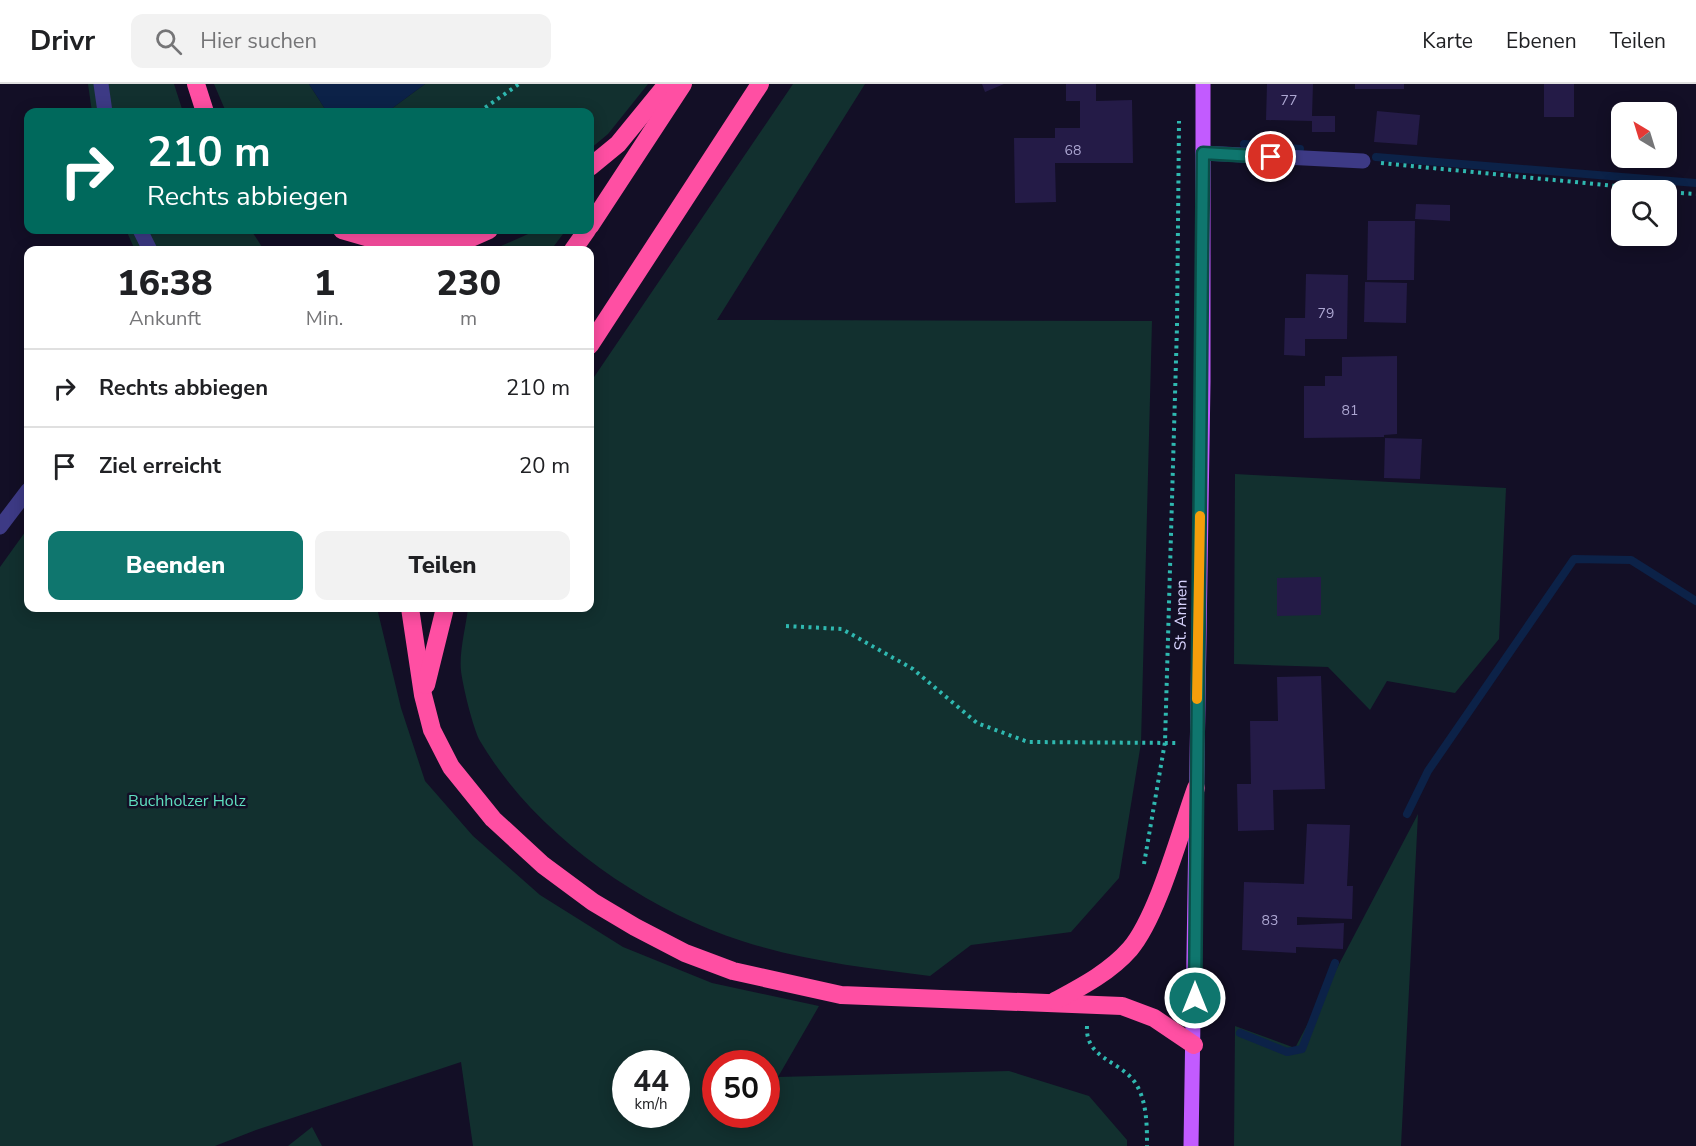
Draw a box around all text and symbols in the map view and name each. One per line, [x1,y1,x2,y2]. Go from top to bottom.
search box [131,14,551,68]
text: Drivr [30,22,95,60]
icon: search [152,25,185,58]
text: Hier suchen [200,26,317,56]
text: Karte [1422,27,1473,55]
text: Ebenen [1506,27,1577,55]
text: Teilen [1610,27,1666,55]
house number: 77 [1281,91,1297,110]
north arrow [1611,102,1677,168]
map controls [1611,102,1677,246]
text: 210 m [147,124,271,181]
pin [1245,131,1296,182]
icon: right [48,132,126,210]
icon: arrive [1254,140,1287,173]
house number: 68 [1065,141,1081,160]
text: Rechts abbiegen [147,178,348,215]
button: search [1611,180,1677,246]
text: 16:38 [117,259,213,308]
text: 1 [314,259,335,308]
text: 230 [436,259,501,308]
house number: 79 [1318,304,1334,323]
text: Ankunft [129,305,201,332]
text: Min. [306,305,343,332]
text: m [460,305,477,332]
icon: right [48,372,81,405]
text: Rechts abbiegen [99,373,268,403]
text: 210 m [506,373,570,403]
house number: 81 [1342,401,1358,420]
icon: arrive [48,450,81,483]
text: Ziel erreicht [99,451,221,481]
text: 20 m [519,451,570,481]
button: Beenden [48,531,303,600]
button: Teilen [315,531,570,600]
street label: St. Annen [1169,579,1193,651]
park label: Buchholzer Holz [128,790,246,812]
house number: 83 [1262,911,1278,930]
position arrow [1163,966,1227,1030]
speed limit sign: 50 [702,1050,780,1128]
text: 44 [633,1061,669,1102]
text: km/h [634,1094,668,1114]

